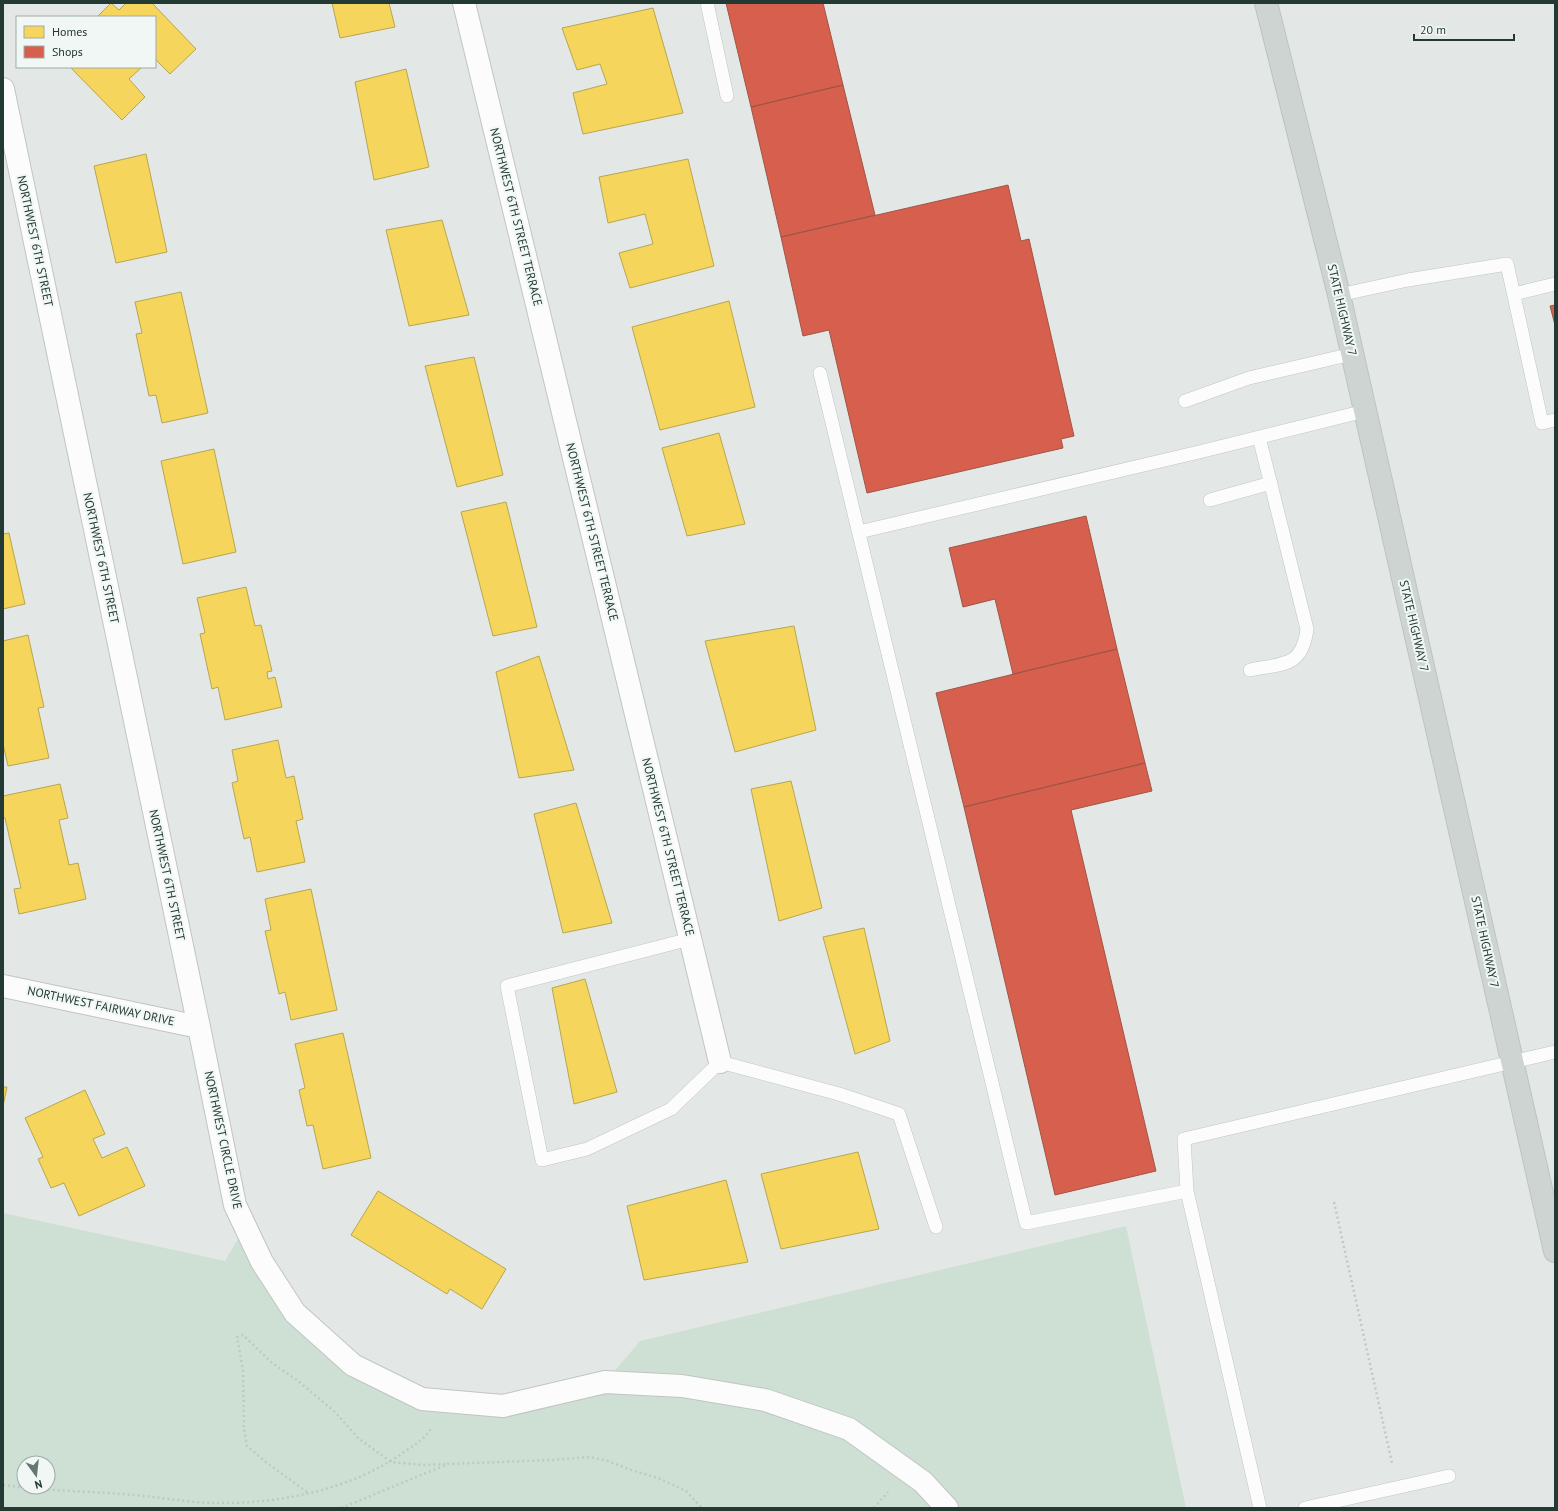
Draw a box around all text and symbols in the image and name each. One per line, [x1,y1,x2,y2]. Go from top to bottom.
legend [16,16,156,68]
scale bar [1414,16,1514,42]
text: 20 m [1420,22,1446,37]
text: Homes [52,24,87,39]
text: Shops [52,44,83,59]
street label: NORTHWEST 6TH STREET TERRACE [487,126,546,308]
street label: NORTHWEST 6TH STREET [14,174,57,308]
street label: STATE HIGHWAY 7 [1325,263,1360,357]
street label: NORTHWEST 6TH STREET TERRACE [563,441,622,623]
street label: NORTHWEST 6TH STREET [80,491,123,625]
street label: STATE HIGHWAY 7 [1397,579,1432,673]
street label: NORTHWEST 6TH STREET TERRACE [639,756,698,938]
street label: NORTHWEST 6TH STREET [146,808,189,942]
street label: STATE HIGHWAY 7 [1468,895,1503,989]
street label: NORTHWEST FAIRWAY DRIVE [26,983,176,1028]
street label: NORTHWEST CIRCLE DRIVE [202,1069,245,1210]
north arrow [16,1455,56,1495]
text: N [33,1477,44,1492]

